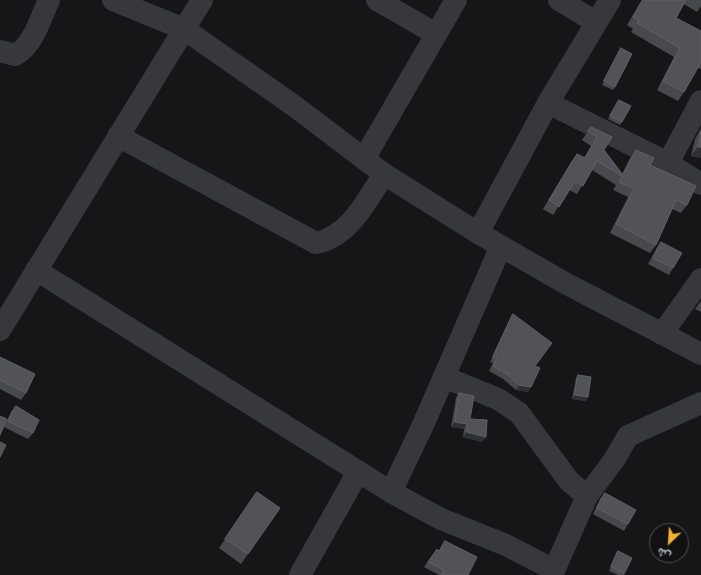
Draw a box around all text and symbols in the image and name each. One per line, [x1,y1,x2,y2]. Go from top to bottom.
north arrow [649,523,689,563]
text: ش [655,545,673,562]

